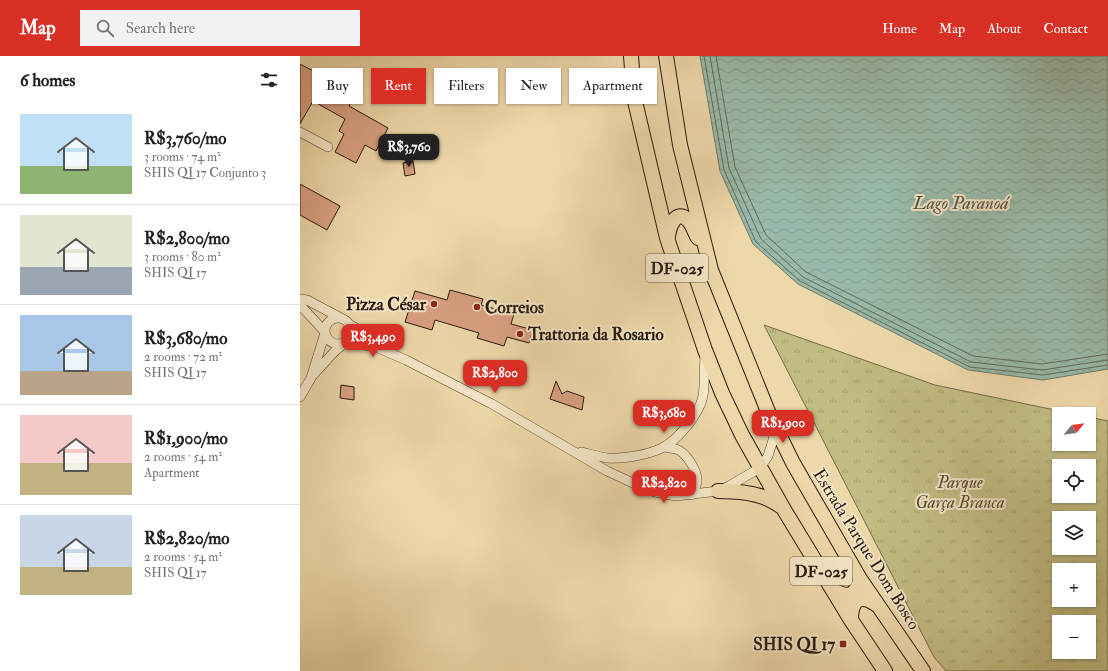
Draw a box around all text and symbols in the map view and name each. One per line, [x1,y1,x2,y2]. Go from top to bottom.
search box [80,10,360,46]
text: Map [20,16,56,40]
icon: search [94,17,116,39]
text: Search here [126,19,195,38]
text: Home [882,20,917,37]
text: Map [939,20,965,37]
text: About [987,20,1021,37]
text: Contact [1043,20,1088,37]
chip: Buy [312,68,363,104]
chip: Rent [371,68,426,104]
chip: Filters [434,68,498,104]
chip: New [506,68,561,104]
chip: Apartment [569,68,657,104]
icon: filters [258,69,280,91]
text: 6 homes [20,70,75,91]
text: R$3,760/mo [144,128,227,149]
icon: home [52,130,100,178]
pin: R$3,760 [372,134,446,168]
text: R$3,760 [387,139,431,155]
text: 3 rooms · 74 m² [144,149,221,165]
text: SHIS QI 17 Conjunto 3 [144,165,266,181]
water label: Lago Paranoá [912,192,1010,215]
text: R$2,800/mo [144,228,230,249]
icon: home [52,231,100,279]
text: 3 rooms · 80 m² [144,249,221,265]
road number: DF-025 [646,254,708,282]
text: SHIS QI 17 [144,265,207,281]
place label: Pizza César [346,294,427,315]
place label: Correios [485,297,544,318]
marker: Pizza César [429,299,439,309]
marker: Correios [472,302,482,312]
pin: R$3,490 [336,324,410,358]
place label: Trattoria da Rosario [527,324,664,345]
text: R$3,680/mo [144,328,227,349]
text: R$3,490 [350,329,396,345]
marker: Trattoria da Rosario [515,329,525,339]
icon: home [52,331,100,379]
text: 2 rooms · 72 m² [144,349,222,365]
pin: R$2,800 [458,360,532,394]
text: SHIS QI 17 [144,365,207,381]
text: R$2,800 [472,365,518,381]
pin: R$3,680 [627,400,701,434]
text: R$3,680 [642,405,686,421]
north arrow [1052,407,1096,451]
map controls [1052,407,1096,659]
pin: R$1,900 [746,410,820,444]
text: R$1,900 [761,415,805,431]
text: R$1,900/mo [144,428,228,449]
icon: home [52,431,100,479]
text: 2 rooms · 54 m² [144,449,222,465]
button: locate [1052,459,1096,503]
text: Apartment [144,465,200,481]
street label: Estrada Parque Dom Bosco [808,465,925,634]
pin: R$2,820 [627,470,701,504]
park label: Parque Garça Branca [915,472,1005,513]
text: R$2,820 [641,475,687,491]
button: layers [1052,511,1096,555]
text: R$2,820/mo [144,528,229,549]
icon: home [52,531,100,579]
text: 2 rooms · 54 m² [144,549,222,565]
road number: DF-025 [790,557,852,585]
button: + [1052,563,1096,607]
text: SHIS QI 17 [144,565,207,581]
button: − [1052,615,1096,659]
place label: SHIS QI 17 [753,634,835,655]
marker: SHIS QI 17 [838,639,848,649]

